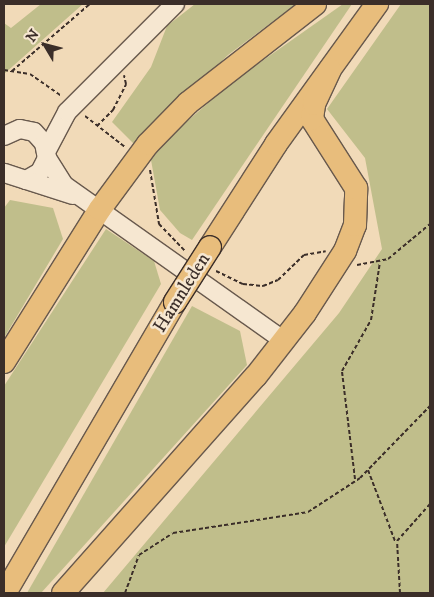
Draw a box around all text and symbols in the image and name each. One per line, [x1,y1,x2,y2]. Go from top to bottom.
north arrow [20,20,70,70]
text: N [22,26,44,46]
street label: Hamnleden [149,249,215,337]

